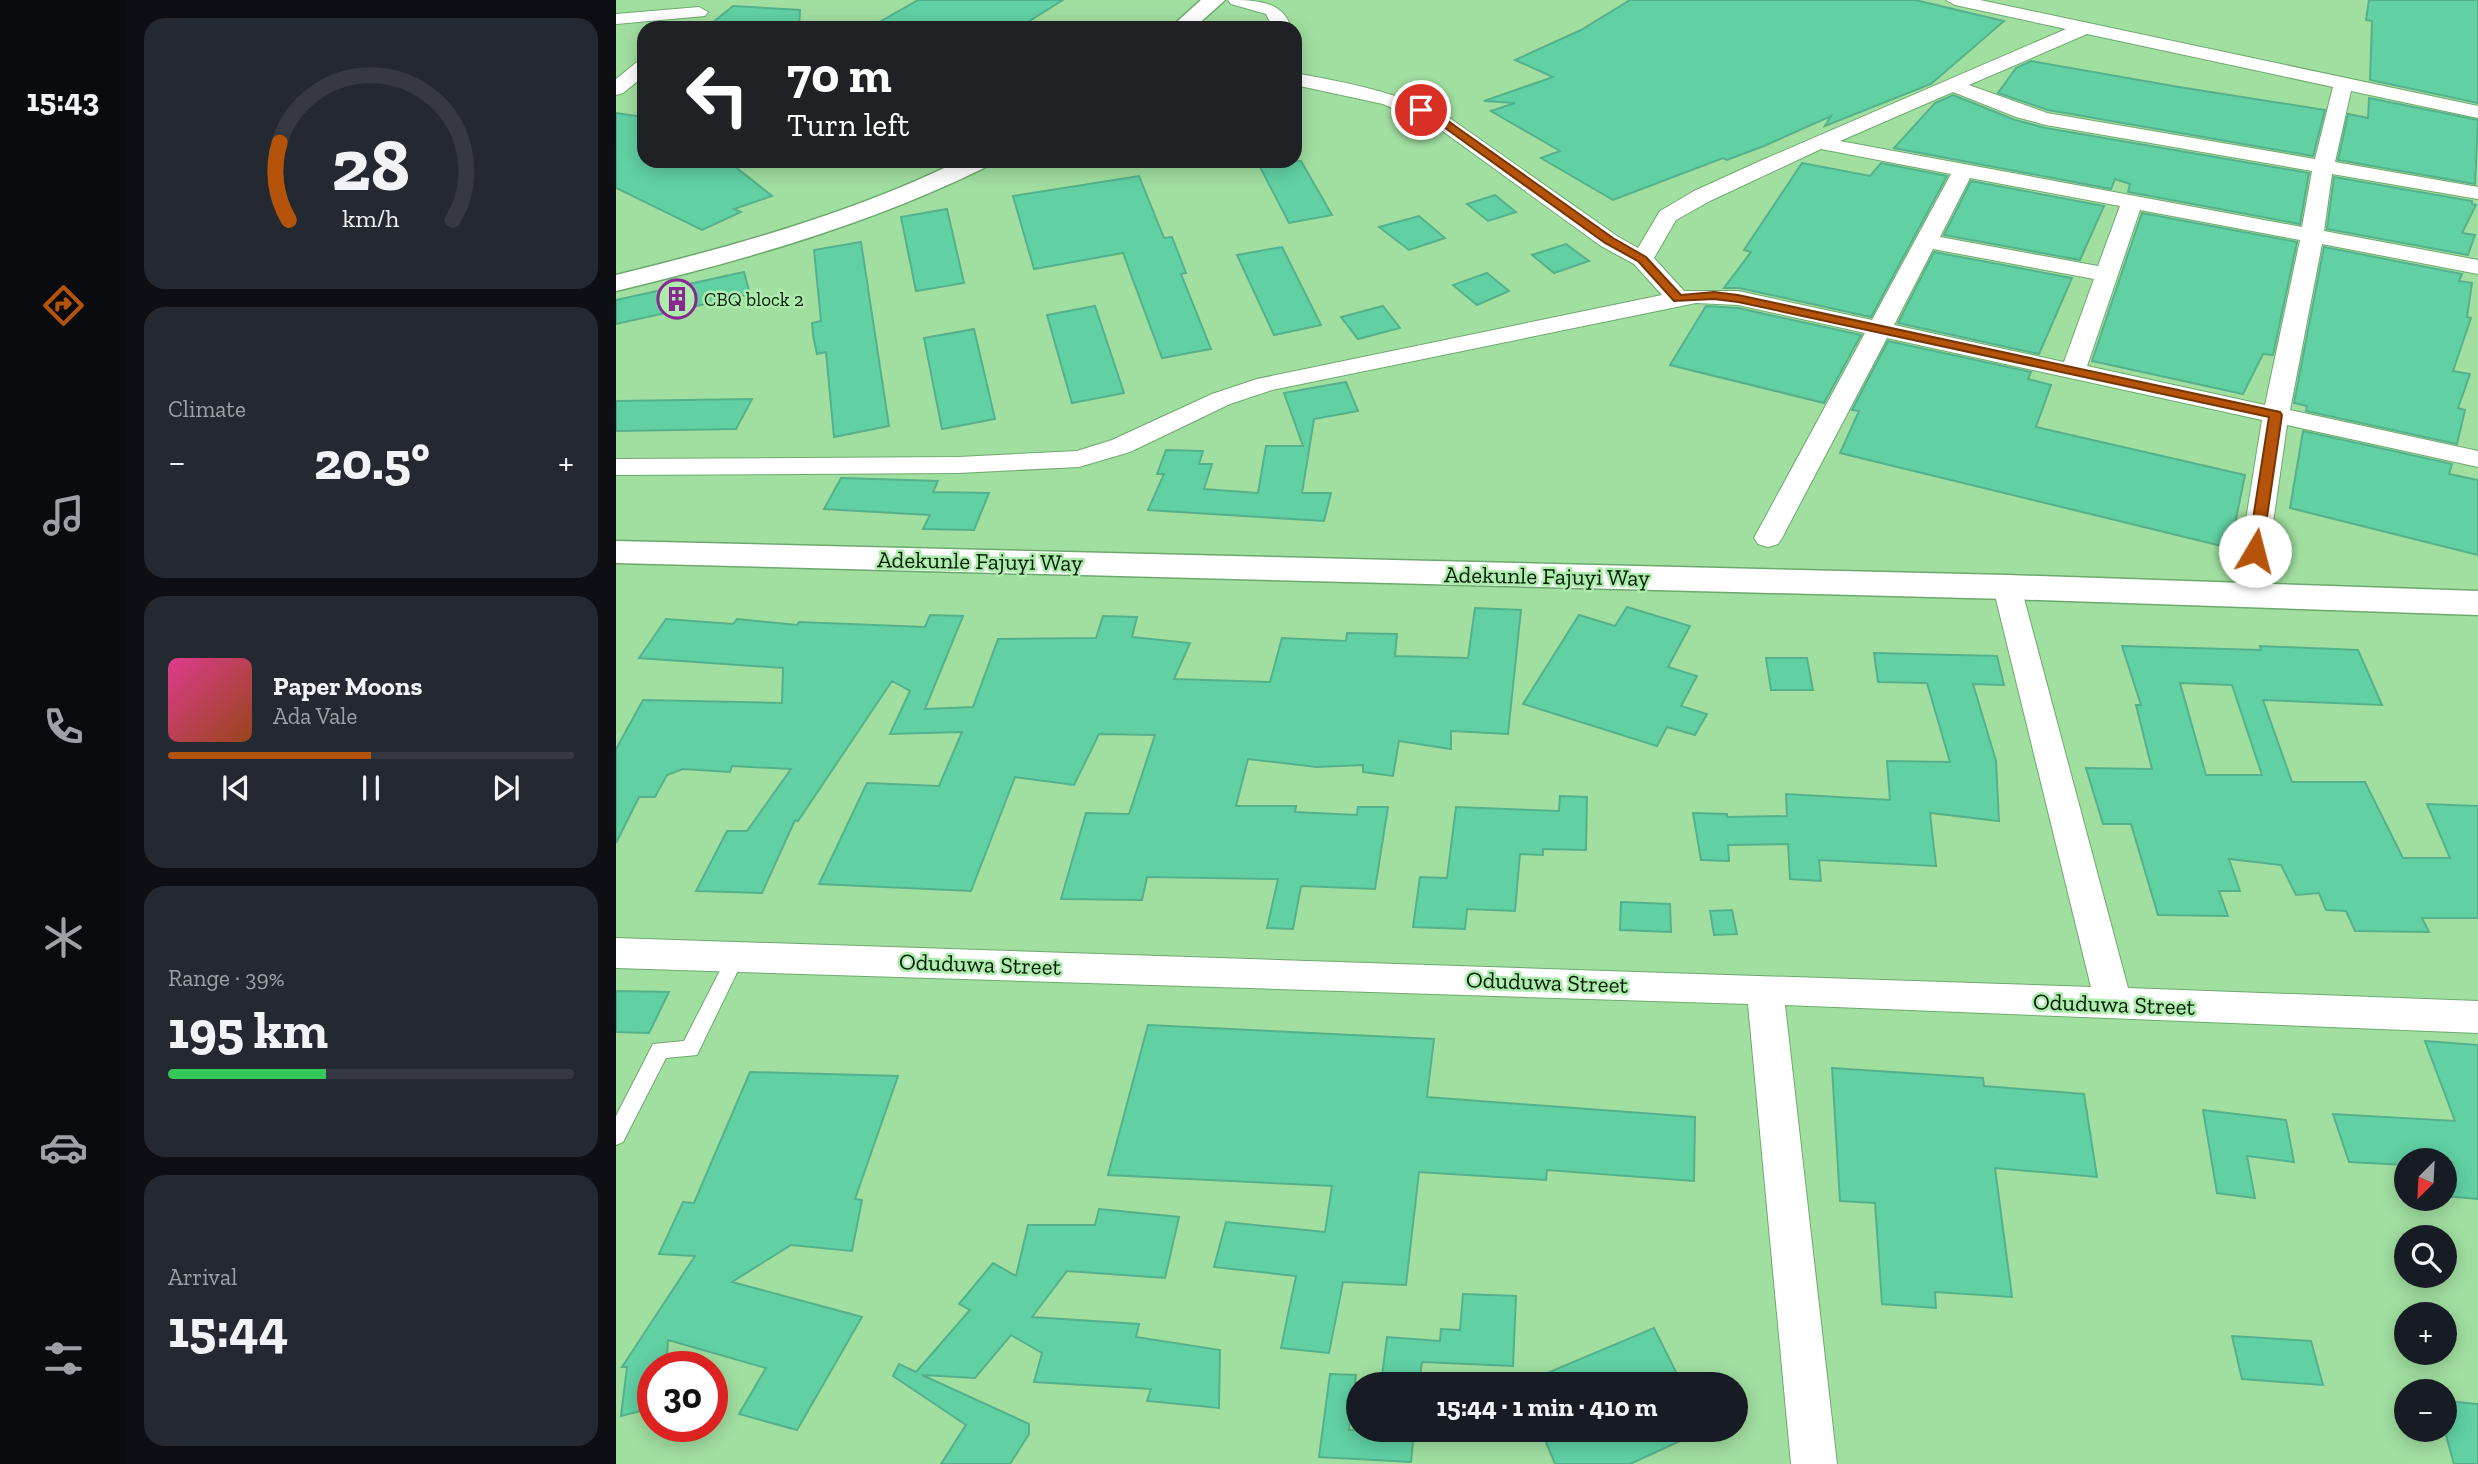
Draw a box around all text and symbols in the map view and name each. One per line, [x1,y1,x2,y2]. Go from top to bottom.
text: 70 m [787,46,892,105]
icon: left [672,49,763,140]
pin [1391,80,1451,140]
text: 15:43 [27,81,99,119]
icon: arrive [1402,91,1440,129]
text: Turn left [787,106,909,144]
text: 28 [332,121,410,209]
text: km/h [342,202,400,232]
building icon: CBQ block 2 [656,278,698,320]
icon: directions [39,281,88,330]
place label: CBQ block 2 [704,288,804,311]
text: Climate [168,395,246,423]
text: 20.5° [314,430,430,492]
text: − [168,439,186,485]
text: + [558,439,574,485]
icon: music [39,491,88,540]
position arrow [2218,514,2292,588]
street label: Adekunle Fajuyi Way [877,545,1083,577]
street label: Adekunle Fajuyi Way [1444,560,1650,592]
text: Paper Moons [273,670,422,702]
icon: phone [39,702,88,751]
text: Ada Vale [273,702,357,730]
icon: previous [217,769,255,807]
icon: pause [352,769,390,807]
icon: next [487,769,525,807]
icon: climate [39,913,88,962]
street label: Oduduwa Street [899,947,1062,981]
text: Range · 39% [168,964,285,992]
street label: Oduduwa Street [1466,965,1629,999]
street label: Oduduwa Street [2033,987,2196,1021]
text: 195 km [168,999,328,1061]
icon: car [39,1123,88,1172]
north arrow [2394,1148,2457,1211]
map controls [2394,1148,2457,1442]
button: search [2394,1225,2457,1288]
text: Arrival [168,1263,237,1291]
text: 15:44 [168,1298,288,1360]
button: + [2394,1302,2457,1365]
icon: filters [39,1334,88,1383]
speed limit sign: 30 [637,1351,728,1442]
button: − [2394,1379,2457,1442]
text: 15:44 · 1 min · 410 m [1437,1391,1657,1423]

